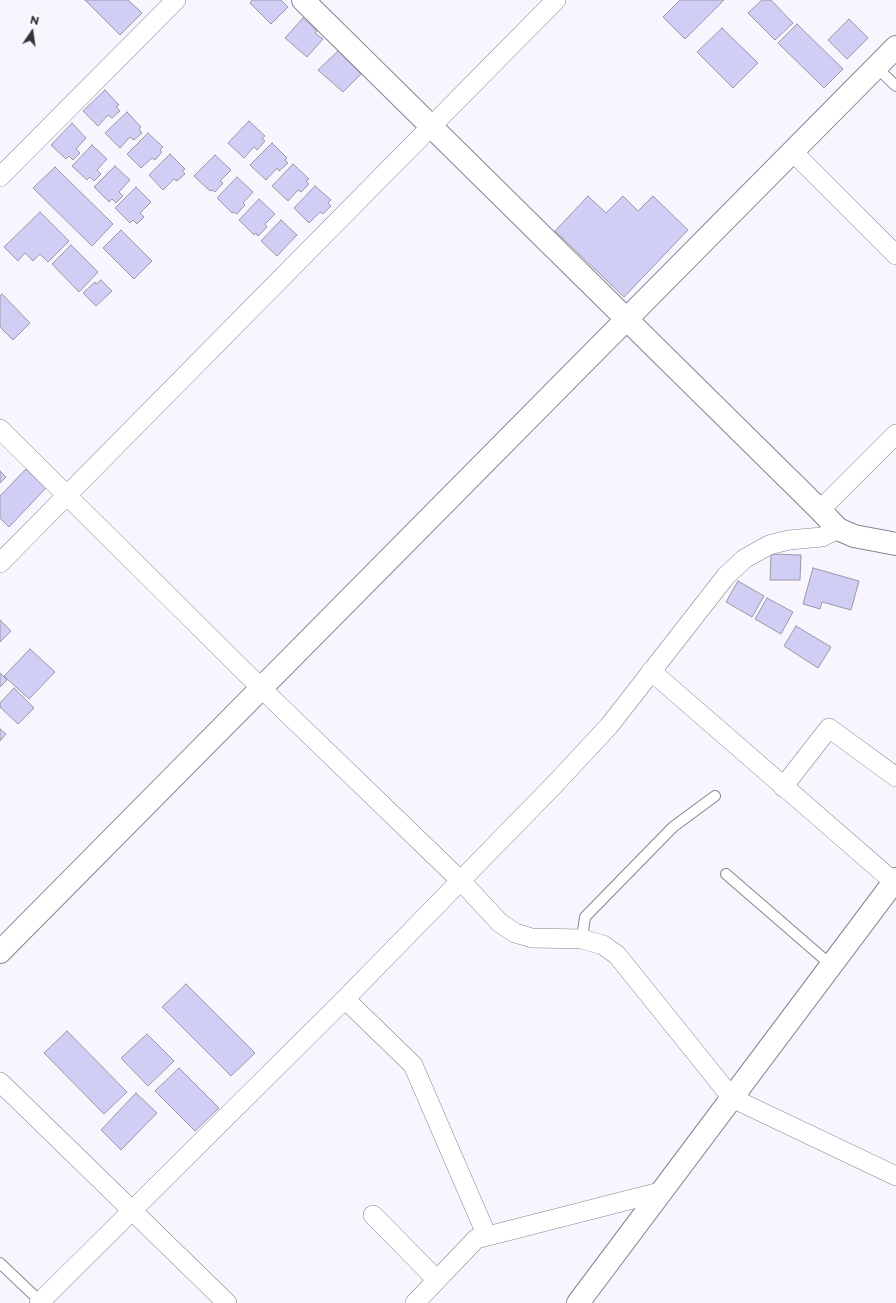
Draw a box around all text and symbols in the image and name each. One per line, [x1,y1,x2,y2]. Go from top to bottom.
north arrow [12,12,52,52]
text: N [29,12,41,28]

